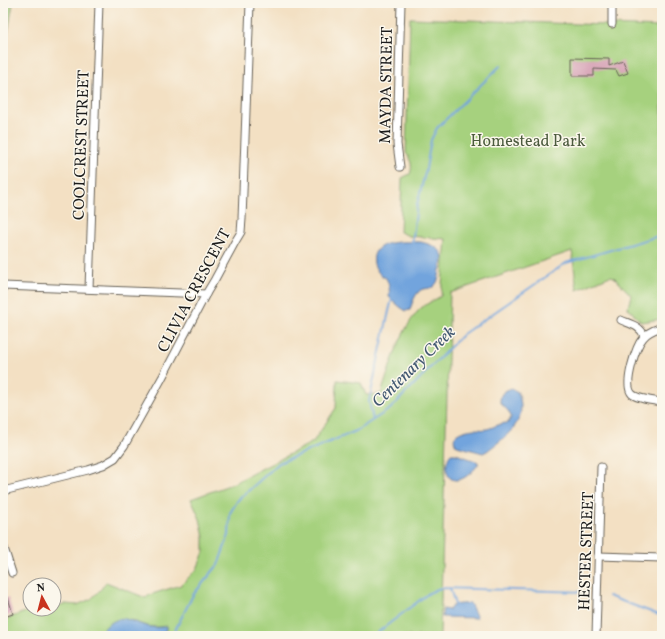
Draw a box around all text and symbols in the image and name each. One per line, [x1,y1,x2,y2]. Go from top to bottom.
street label: MAYDA STREET [375,26,399,144]
street label: COOLCREST STREET [68,70,96,220]
park label: Homestead Park [470,131,586,153]
street label: CLIVIA CRESCENT [153,225,237,357]
water label: Centenary Creek [367,321,461,413]
street label: HESTER STREET [574,491,600,611]
north arrow [22,577,62,617]
text: N [36,581,46,596]

